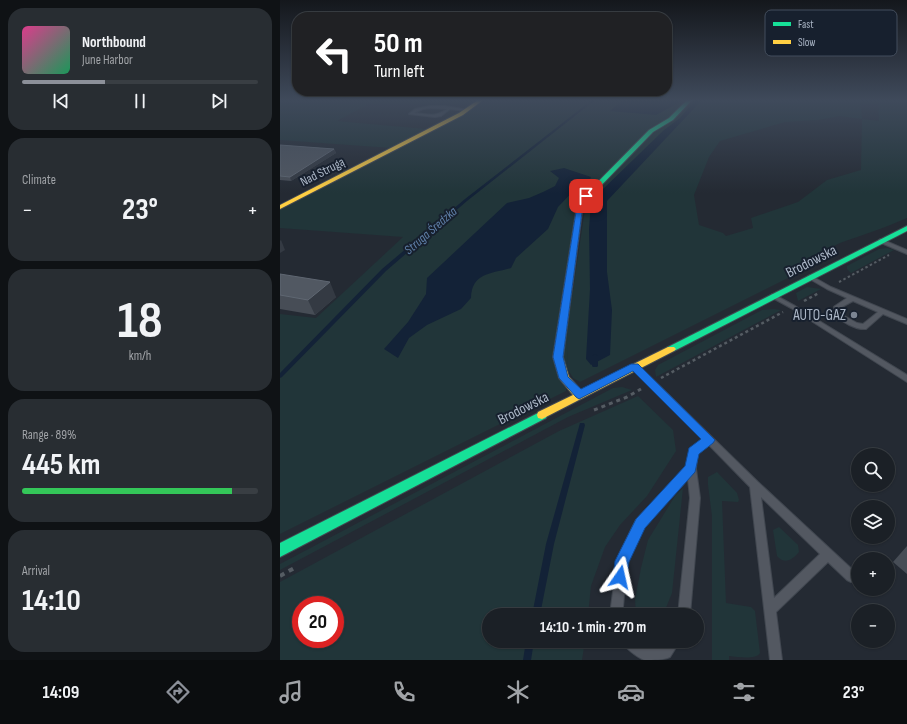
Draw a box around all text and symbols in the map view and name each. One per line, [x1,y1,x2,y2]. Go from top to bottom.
legend [765,10,897,56]
text: Fast [798,18,814,31]
text: 50 m [374,27,423,60]
icon: left [308,28,360,80]
text: Northbound [82,33,146,52]
text: Slow [798,36,815,49]
text: June Harbor [82,52,133,68]
text: Turn left [374,61,425,82]
icon: previous [50,90,72,112]
icon: pause [129,90,151,112]
icon: next [208,90,230,112]
street label: Nad Strugą [298,154,347,190]
text: Climate [22,172,56,188]
pin [569,179,603,213]
icon: arrive [575,185,597,207]
text: 23° [122,192,158,228]
text: − [22,197,33,224]
text: + [247,197,258,224]
water label: Struga Średzka [401,203,461,258]
street label: Brodowska [783,240,840,282]
text: 18 [118,290,162,353]
place label: AUTO-GAZ [792,306,846,325]
marker: AUTO-GAZ [849,310,859,320]
text: km/h [129,348,151,364]
street label: Brodowska [495,387,552,429]
text: Range · 89% [22,427,76,443]
text: 445 km [22,447,100,483]
map controls [851,448,895,648]
button: search [851,448,895,492]
button: layers [851,500,895,544]
button: + [851,552,895,596]
position arrow [599,556,641,598]
text: Arrival [22,563,50,579]
text: 14:10 [22,583,81,619]
speed limit sign: 20 [292,596,344,648]
button: − [851,604,895,648]
text: 14:10 · 1 min · 270 m [540,618,646,637]
icon: directions [164,678,192,706]
icon: music [277,678,305,706]
icon: phone [390,678,418,706]
icon: climate [504,678,532,706]
icon: car [617,678,645,706]
icon: filters [730,678,758,706]
text: 14:09 [43,682,79,703]
text: 23° [843,682,864,703]

